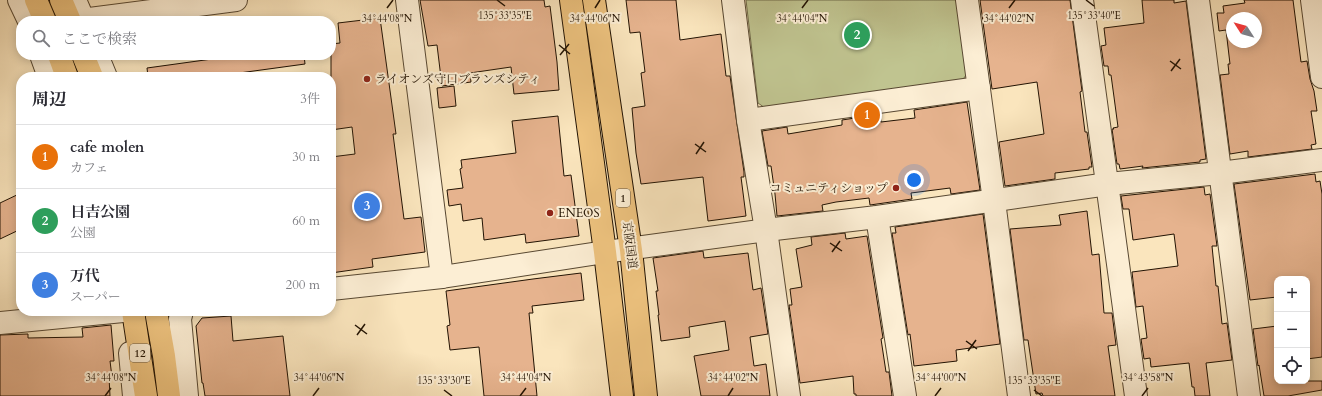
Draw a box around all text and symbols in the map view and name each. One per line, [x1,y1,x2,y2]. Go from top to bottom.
text: 135°33'35"E [478,9,532,23]
text: 135°33'40"E [1067,9,1121,23]
text: 34°44'08"N [362,12,413,26]
text: 34°44'06"N [570,12,621,26]
text: 34°44'04"N [777,12,828,26]
text: 34°44'02"N [984,12,1035,26]
north arrow [1226,12,1262,48]
search box [16,16,336,60]
pin: 2 [844,20,870,50]
icon: search [30,27,52,49]
text: ここで検索 [62,29,137,49]
place label: ライオンズ守口ブランズシティ [375,71,541,87]
marker: ライオンズ守口ブランズシティ [362,74,372,84]
text: 周辺 [32,88,66,111]
text: 3件 [300,90,320,108]
pin: 1 [854,100,880,130]
text: cafe molen [70,137,144,157]
text: 1 [42,148,48,166]
text: 30 m [292,148,320,166]
text: カフェ [70,159,108,177]
your location [904,170,924,190]
place label: コミュニティショップ [769,180,888,196]
marker: コミュニティショップ [891,183,901,193]
road number: 1 [616,189,630,207]
pin: 3 [354,191,380,221]
text: 日吉公園 [70,202,130,222]
place label: ENEOS [558,205,599,221]
marker: ENEOS [545,208,555,218]
text: 2 [42,212,48,230]
text: 60 m [292,212,320,230]
street label: 京阪国道 [619,220,641,270]
text: 公園 [70,224,96,242]
text: 万代 [70,266,100,286]
text: 3 [42,276,48,294]
text: 200 m [286,276,320,294]
map controls [1274,276,1310,384]
button: + [1274,276,1310,312]
text: スーパー [70,288,121,306]
button: − [1274,312,1310,348]
road number: 12 [130,344,150,362]
button: locate [1274,348,1310,384]
text: 34°44'08"N [86,371,137,385]
text: 34°44'06"N [294,371,345,385]
text: 34°44'04"N [501,371,552,385]
text: 34°44'02"N [708,371,759,385]
text: 34°44'00"N [916,371,967,385]
text: 34°43'58"N [1123,371,1174,385]
text: 135°33'30"E [417,374,471,388]
text: 135°33'35"E [1007,374,1061,388]

